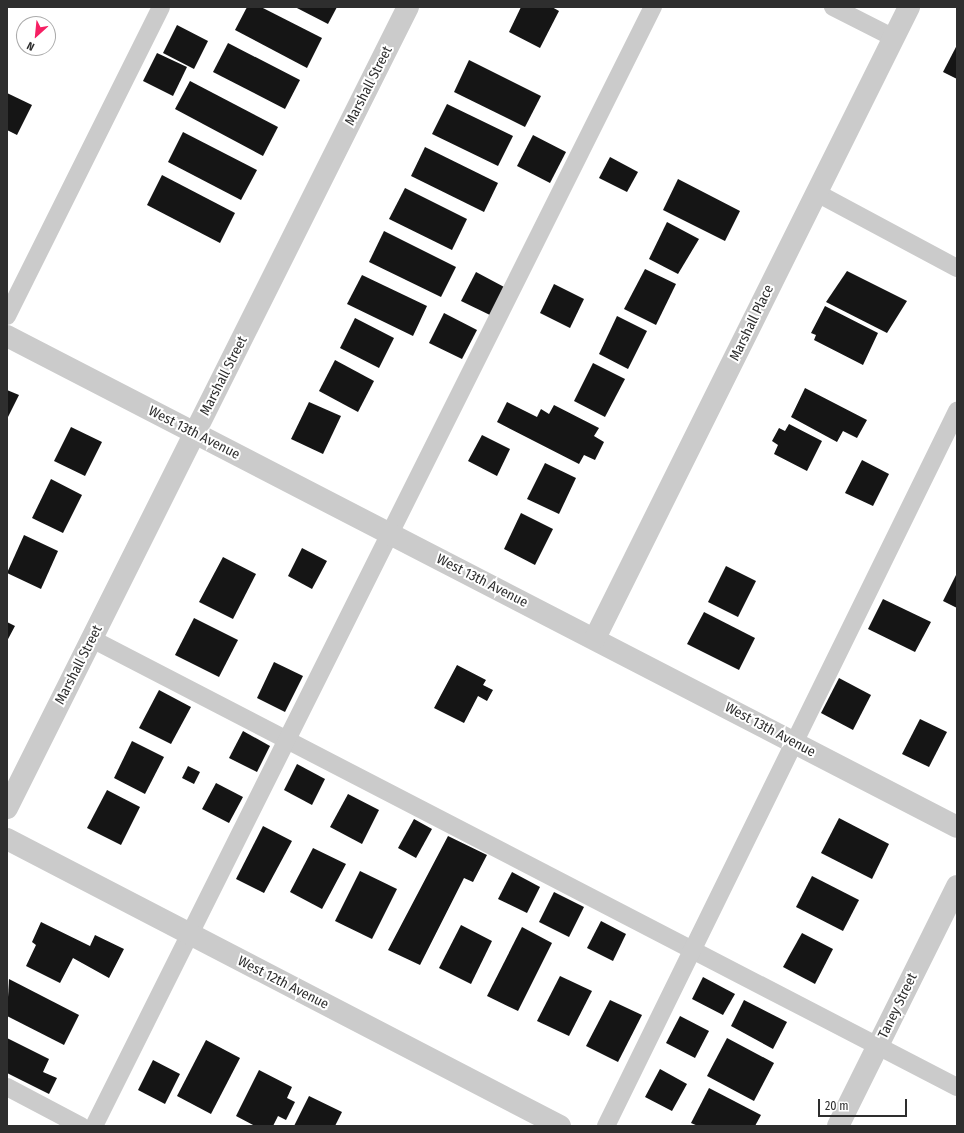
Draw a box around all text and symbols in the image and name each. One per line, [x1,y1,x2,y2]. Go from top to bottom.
north arrow [16,16,56,56]
text: N [25,39,37,54]
street label: Marshall Street [342,44,396,128]
street label: Marshall Place [726,282,778,364]
street label: Marshall Street [197,334,251,418]
street label: West 13th Avenue [146,403,242,463]
street label: West 13th Avenue [434,551,530,611]
street label: Marshall Street [52,623,106,707]
street label: West 13th Avenue [722,699,818,761]
street label: West 12th Avenue [235,953,331,1013]
street label: Taney Street [875,970,921,1042]
scale bar [820,1091,909,1117]
text: 20 m [825,1099,849,1113]

